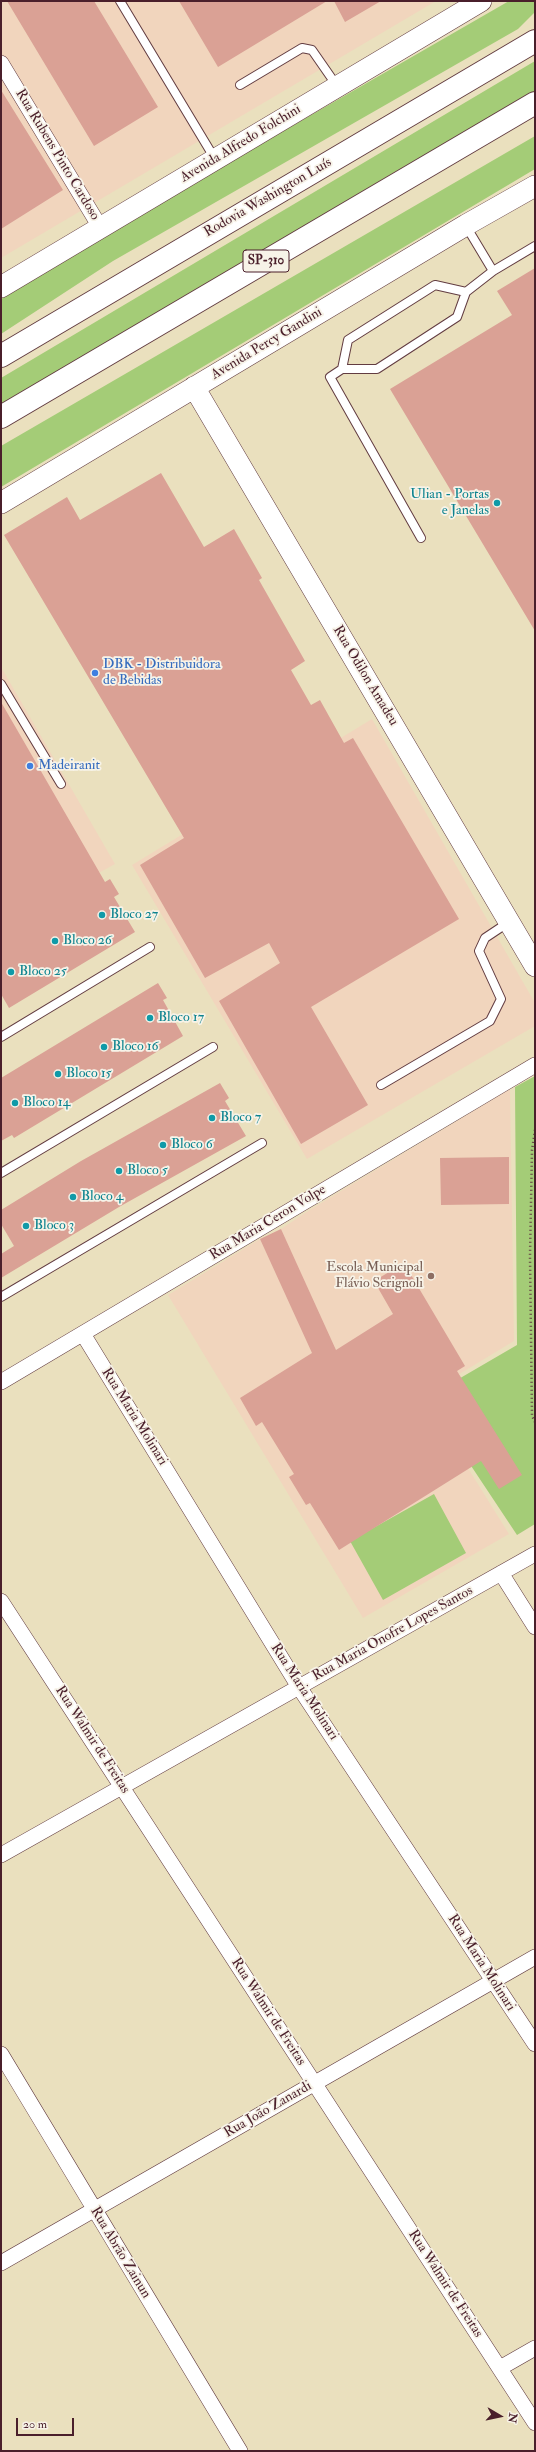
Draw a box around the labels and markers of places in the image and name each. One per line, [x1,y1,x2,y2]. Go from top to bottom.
place label: Ulian - Portas e Janelas [410,487,489,520]
marker: Ulian - Portas e Janelas [492,498,502,508]
place label: DBK - Distribuidora de Bebidas [103,657,221,690]
marker: DBK - Distribuidora de Bebidas [90,668,100,678]
place label: Madeiranit [38,758,100,774]
marker: Madeiranit [25,761,35,771]
place label: Bloco 27 [110,907,158,923]
marker: Bloco 27 [97,910,107,920]
place label: Bloco 26 [63,933,112,949]
marker: Bloco 26 [50,936,60,946]
place label: Bloco 25 [19,964,67,980]
marker: Bloco 25 [6,967,16,977]
place label: Bloco 17 [158,1010,204,1026]
marker: Bloco 17 [145,1013,155,1023]
place label: Bloco 16 [112,1039,159,1055]
marker: Bloco 16 [99,1042,109,1052]
place label: Bloco 15 [66,1066,112,1082]
marker: Bloco 15 [53,1069,63,1079]
place label: Bloco 14 [23,1095,70,1111]
marker: Bloco 14 [10,1098,20,1108]
place label: Bloco 7 [220,1110,261,1126]
marker: Bloco 7 [207,1113,217,1123]
place label: Bloco 6 [171,1137,213,1153]
marker: Bloco 6 [158,1140,168,1150]
place label: Bloco 5 [127,1163,168,1179]
marker: Bloco 5 [114,1166,124,1176]
place label: Bloco 4 [81,1189,123,1205]
marker: Bloco 4 [68,1192,78,1202]
place label: Bloco 3 [34,1218,74,1234]
marker: Bloco 3 [21,1221,31,1231]
place label: Escola Municipal Flávio Scrignoli [326,1260,423,1292]
marker: Escola Municipal Flávio Scrignoli [426,1271,436,1281]

